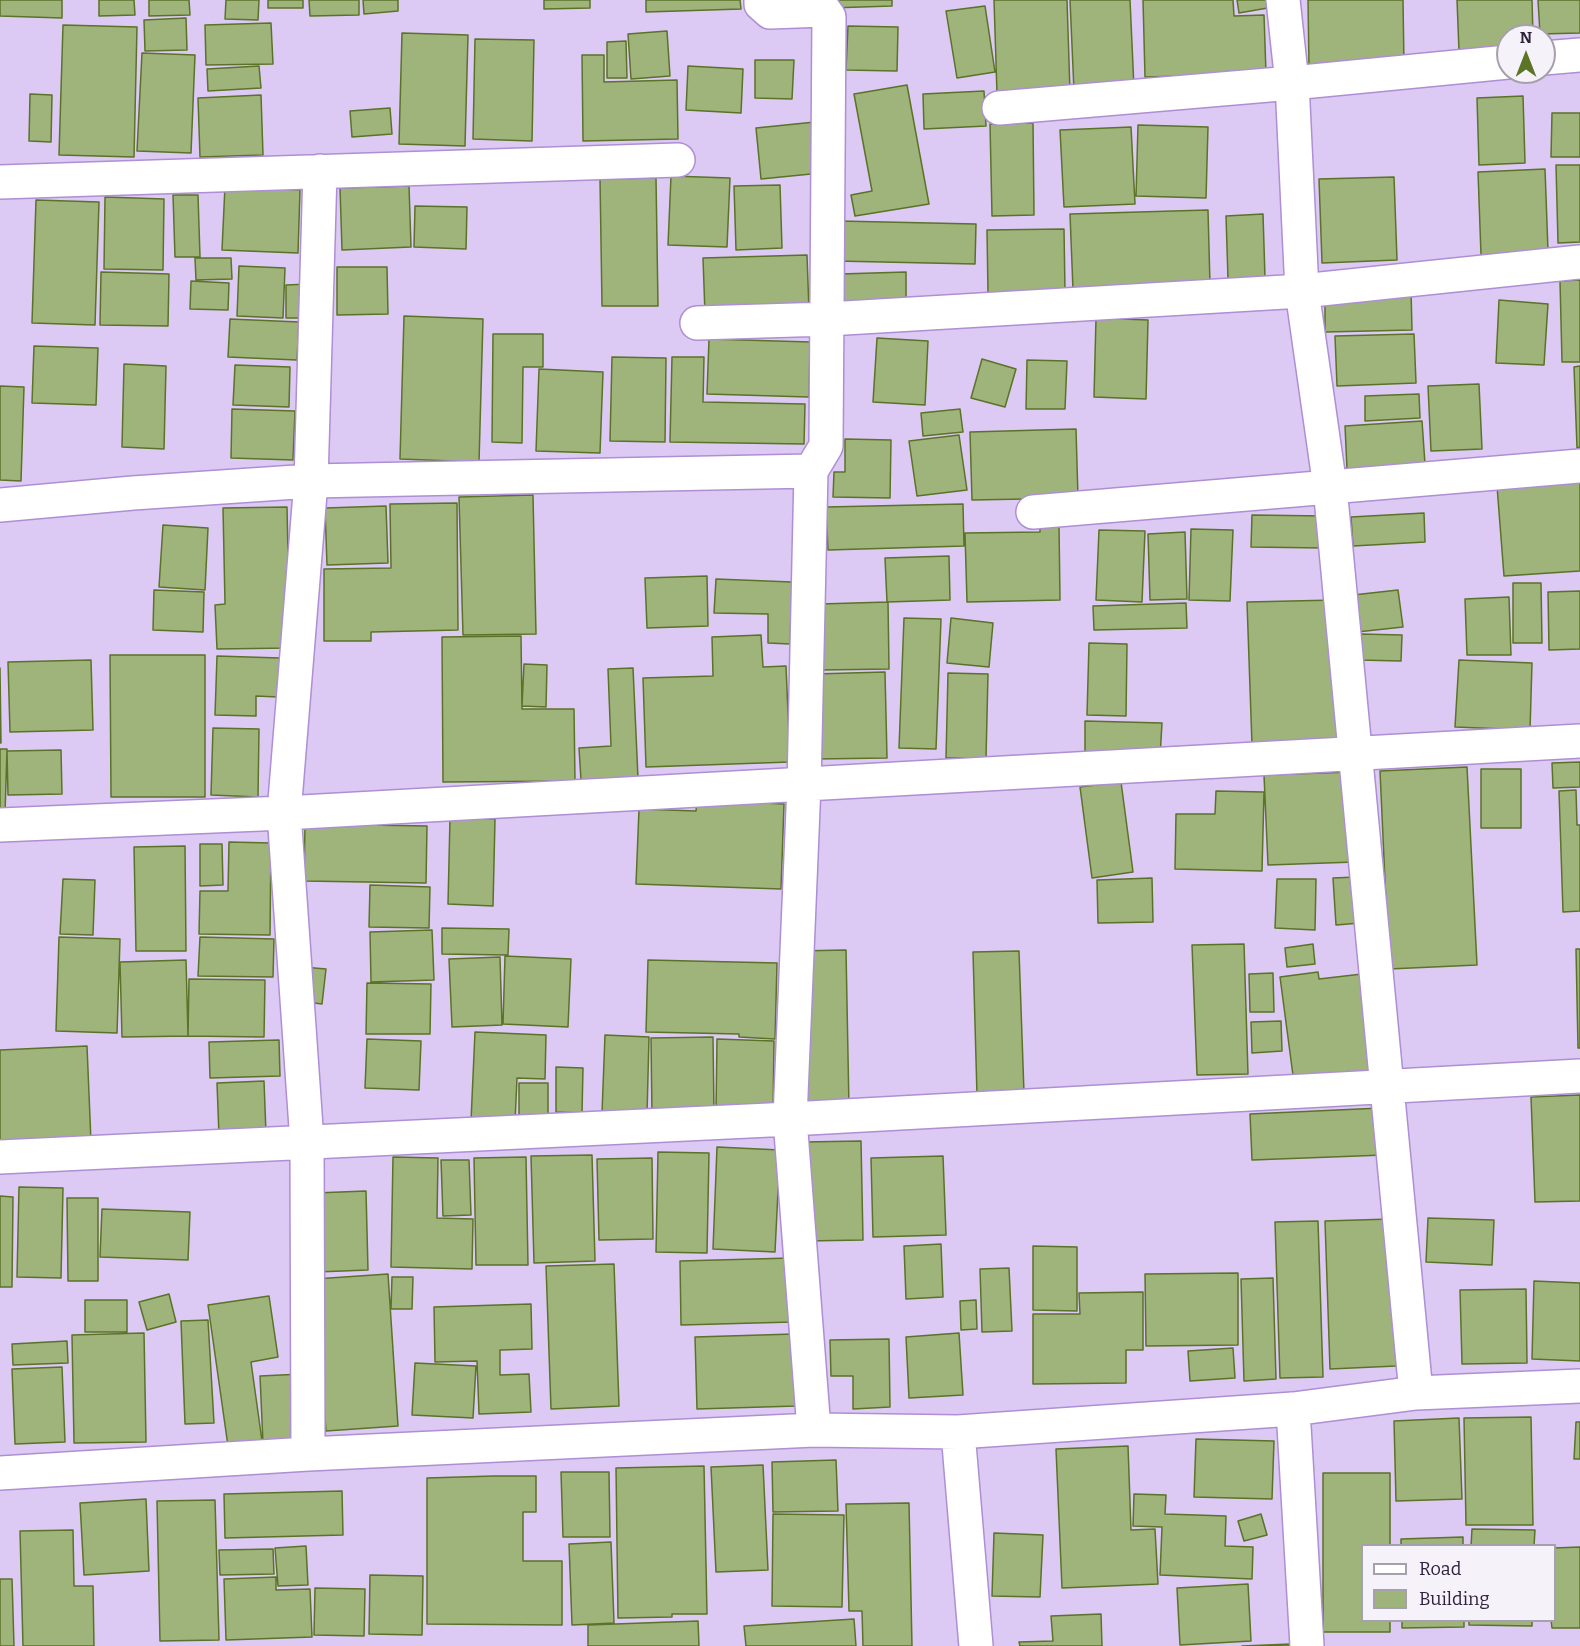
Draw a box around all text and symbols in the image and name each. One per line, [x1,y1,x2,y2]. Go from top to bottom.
north arrow [1496,24,1556,84]
text: N [1520,28,1532,47]
legend [1361,1544,1556,1622]
text: Road [1419,1558,1461,1580]
text: Building [1419,1588,1490,1610]

